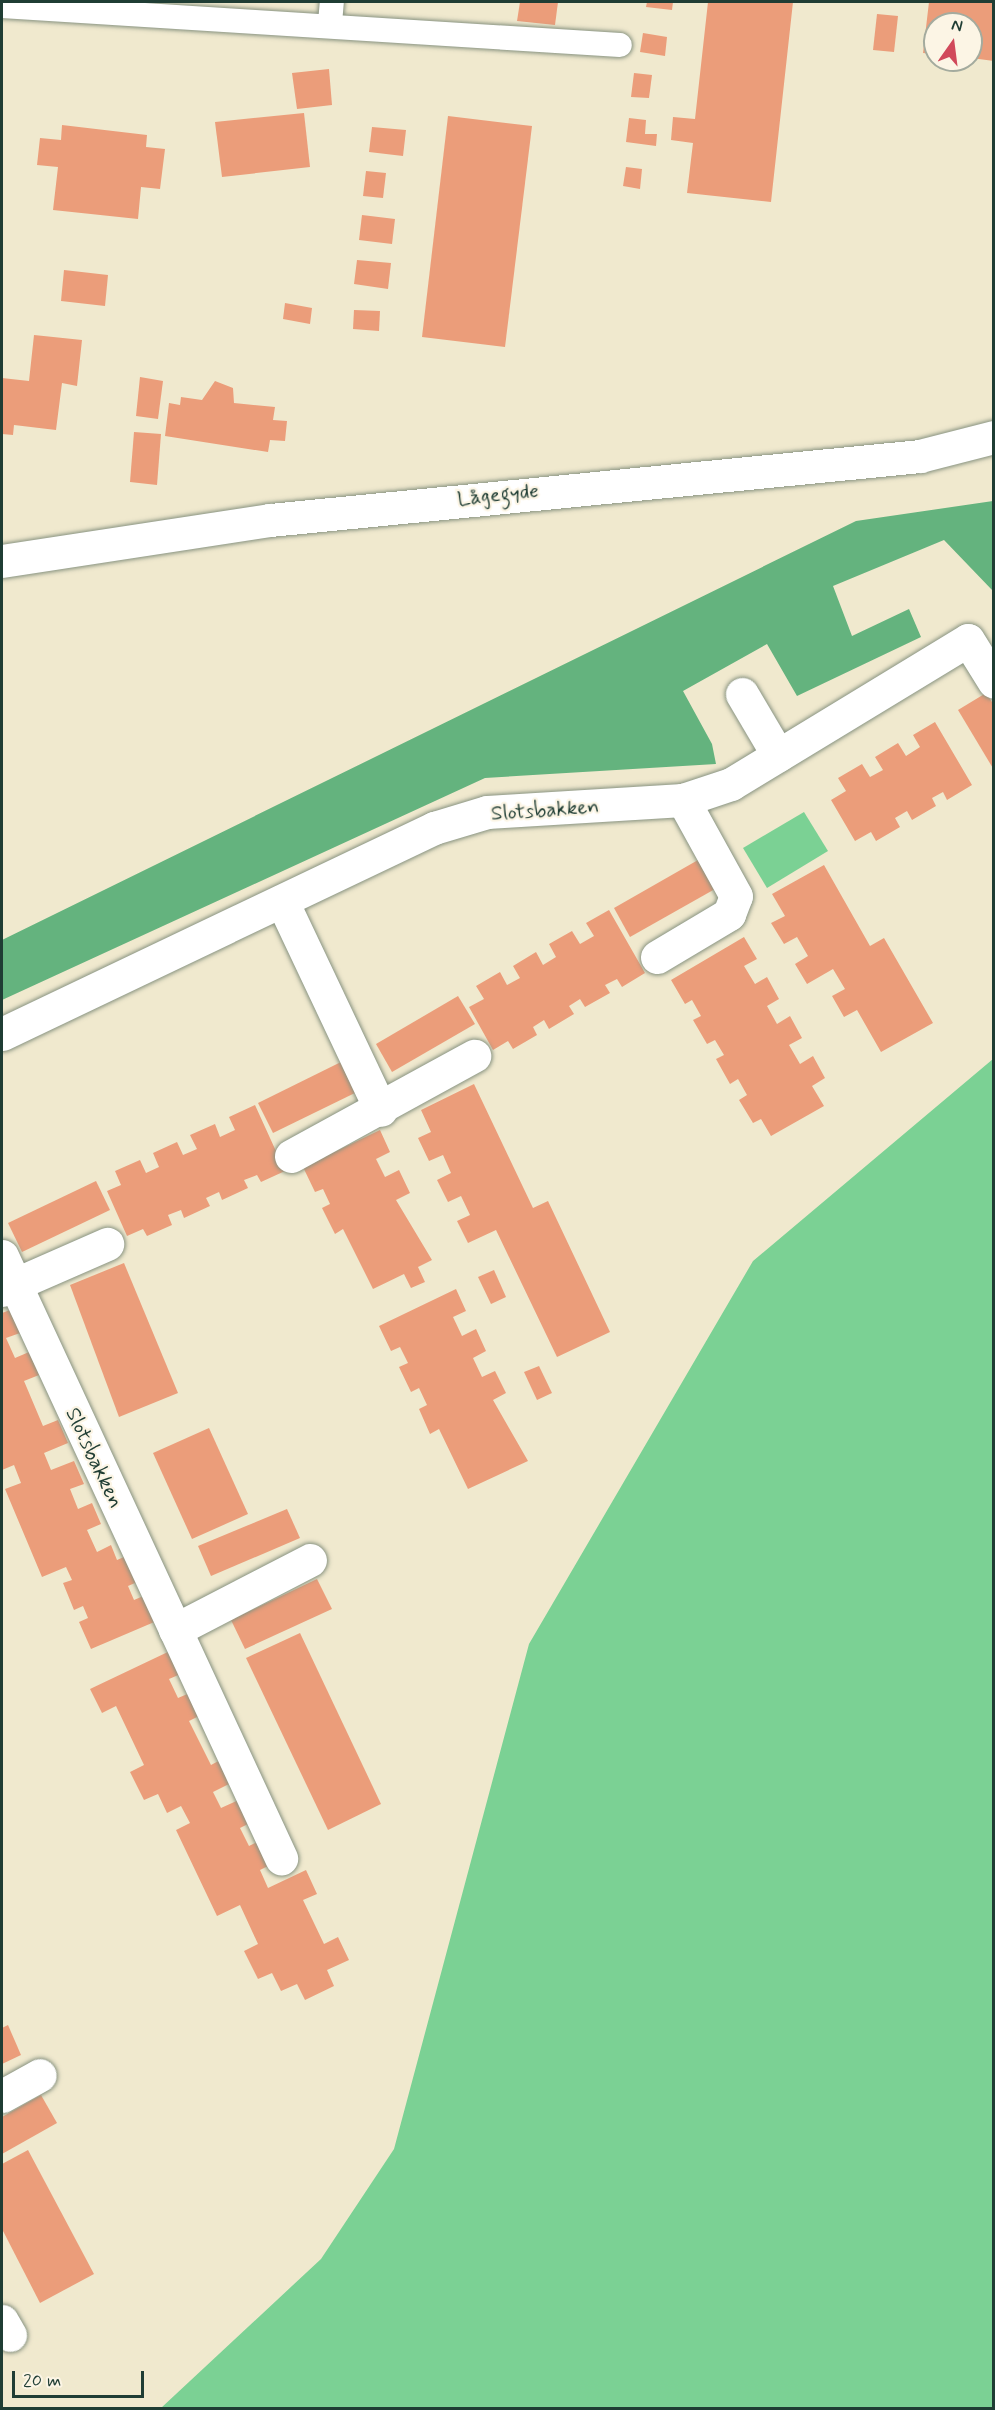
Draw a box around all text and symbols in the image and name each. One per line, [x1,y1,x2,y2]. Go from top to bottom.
north arrow [923,12,983,72]
text: N [949,15,965,37]
street label: Lågegyde [456,478,540,512]
street label: Slotsbakken [490,794,600,826]
street label: Slotsbakken [60,1404,128,1512]
scale bar [15,2359,147,2397]
text: 20 m [23,2369,61,2393]

